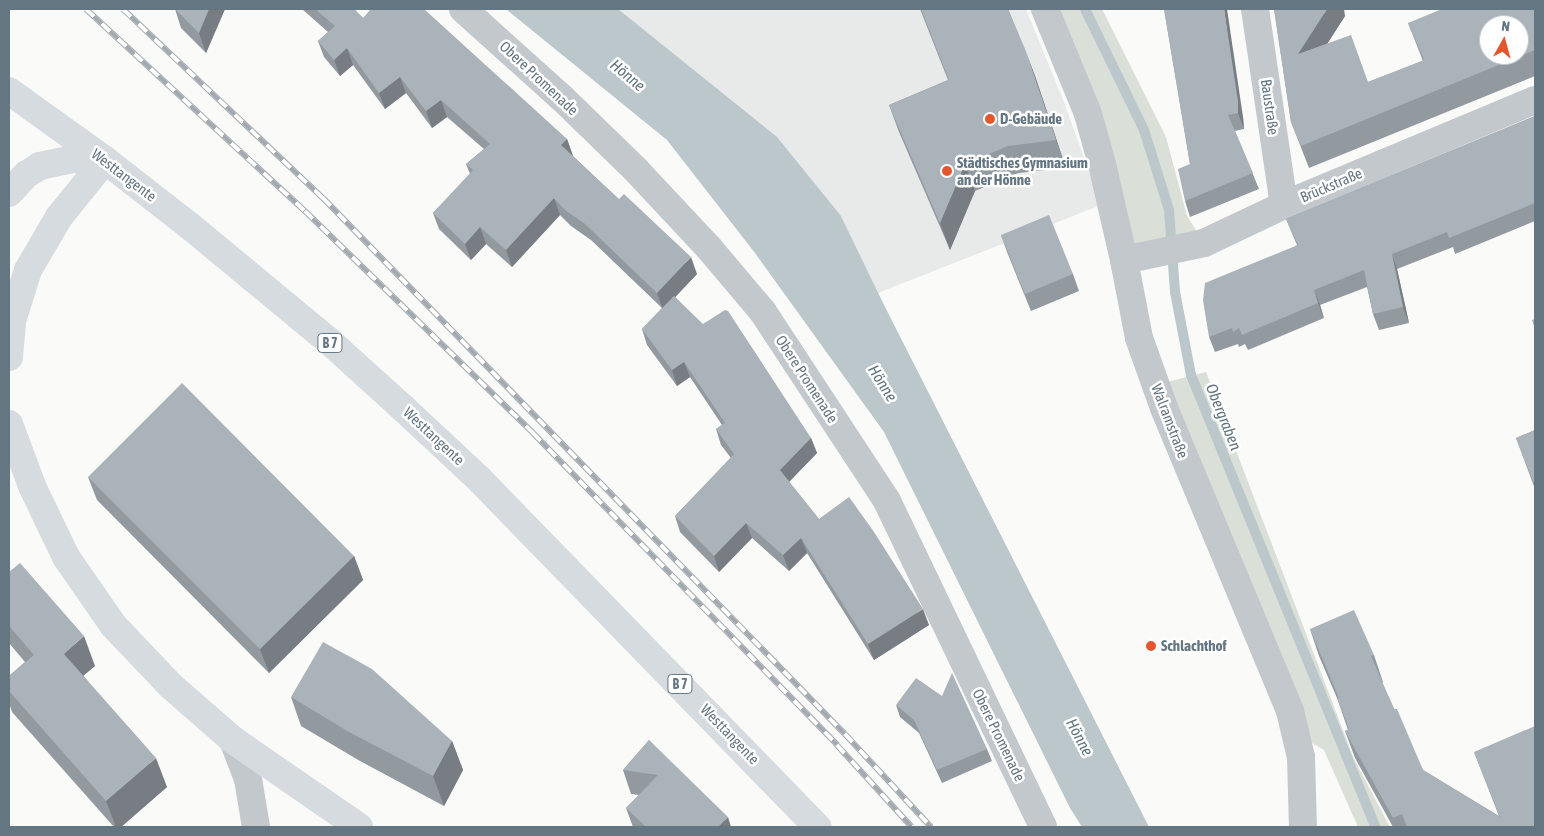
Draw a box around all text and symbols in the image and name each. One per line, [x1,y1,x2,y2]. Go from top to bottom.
north arrow [1479,15,1529,65]
text: N [1501,18,1511,35]
street label: Obere Promenade [496,37,582,119]
water label: Hönne [607,55,649,95]
street label: Baustraße [1257,78,1283,136]
place label: D-Gebäude [1000,110,1062,128]
marker: D-Gebäude [984,113,996,125]
street label: Westtangente [88,145,160,205]
place label: Städtisches Gymnasium an der Hönne [957,153,1088,188]
street label: Brückstraße [1297,164,1365,206]
marker: Städtisches Gymnasium an der Hönne [941,165,953,177]
road number: B 7 [316,332,344,354]
street label: Obere Promenade [772,332,842,426]
water label: Hönne [864,361,902,405]
street label: Walramstraße [1148,381,1192,461]
water label: Obergraben [1202,381,1246,453]
street label: Westtangente [400,403,468,469]
place label: Schlachthof [1161,637,1227,655]
marker: Schlachthof [1145,640,1157,652]
road number: B 7 [666,672,694,696]
street label: Obere Promenade [969,686,1029,784]
street label: Westtangente [697,700,763,768]
water label: Hönne [1062,715,1098,759]

